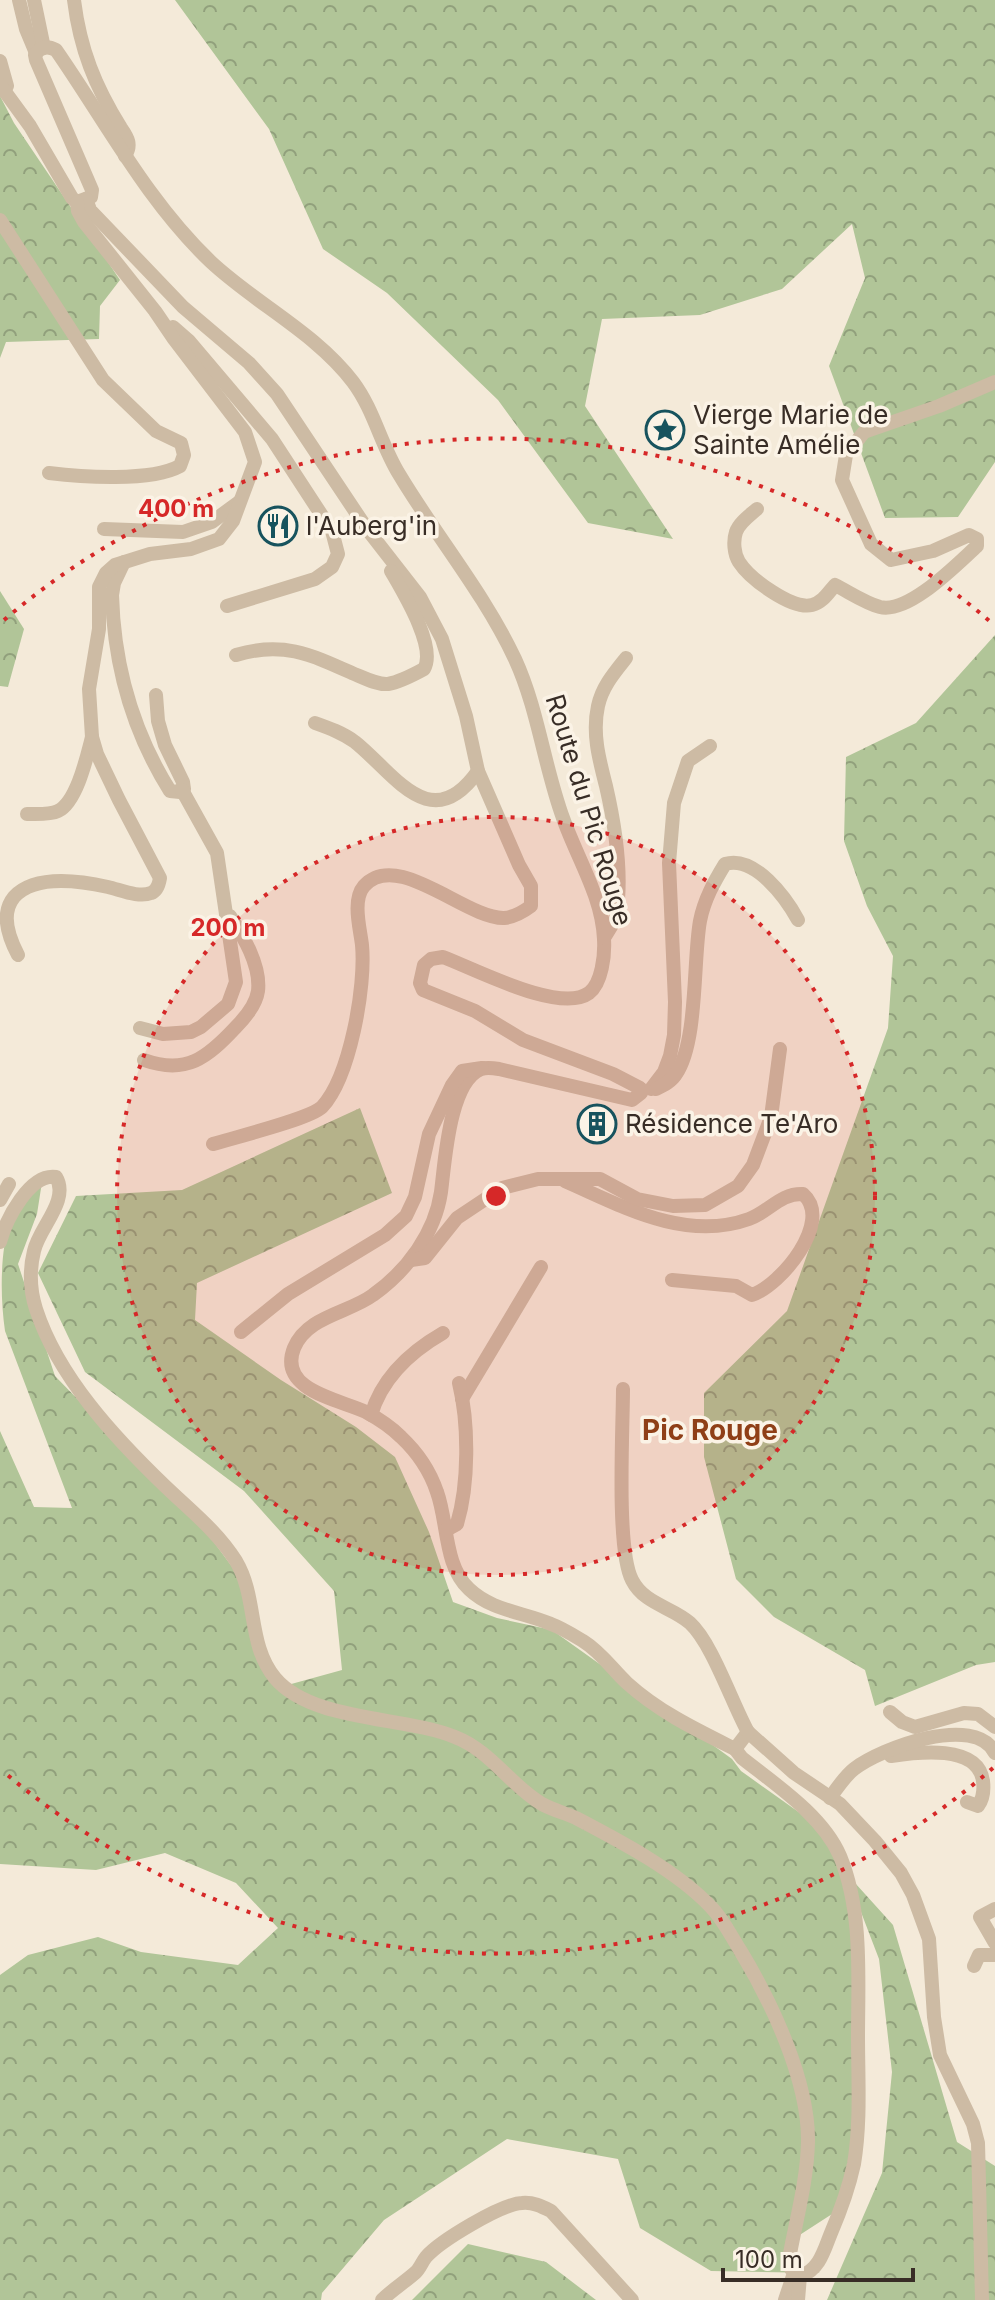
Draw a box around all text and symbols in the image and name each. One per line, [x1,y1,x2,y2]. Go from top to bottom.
place label: Vierge Marie de Sainte Amélie [693,399,888,460]
place icon: Vierge Marie de Sainte Amélie [644,409,686,451]
text: 400 m [138,494,214,523]
restaurant icon: l'Auberg'in [257,505,299,547]
place label: l'Auberg'in [306,510,437,541]
street label: Route du Pic Rouge [540,690,639,929]
text: 200 m [190,913,266,942]
building icon: Résidence Te'Aro [576,1103,618,1145]
place label: Résidence Te'Aro [625,1108,838,1139]
centre of rings [482,1182,510,1210]
district label: Pic Rouge [642,1413,778,1447]
scale bar [723,2232,913,2282]
text: 100 m [735,2245,803,2274]

